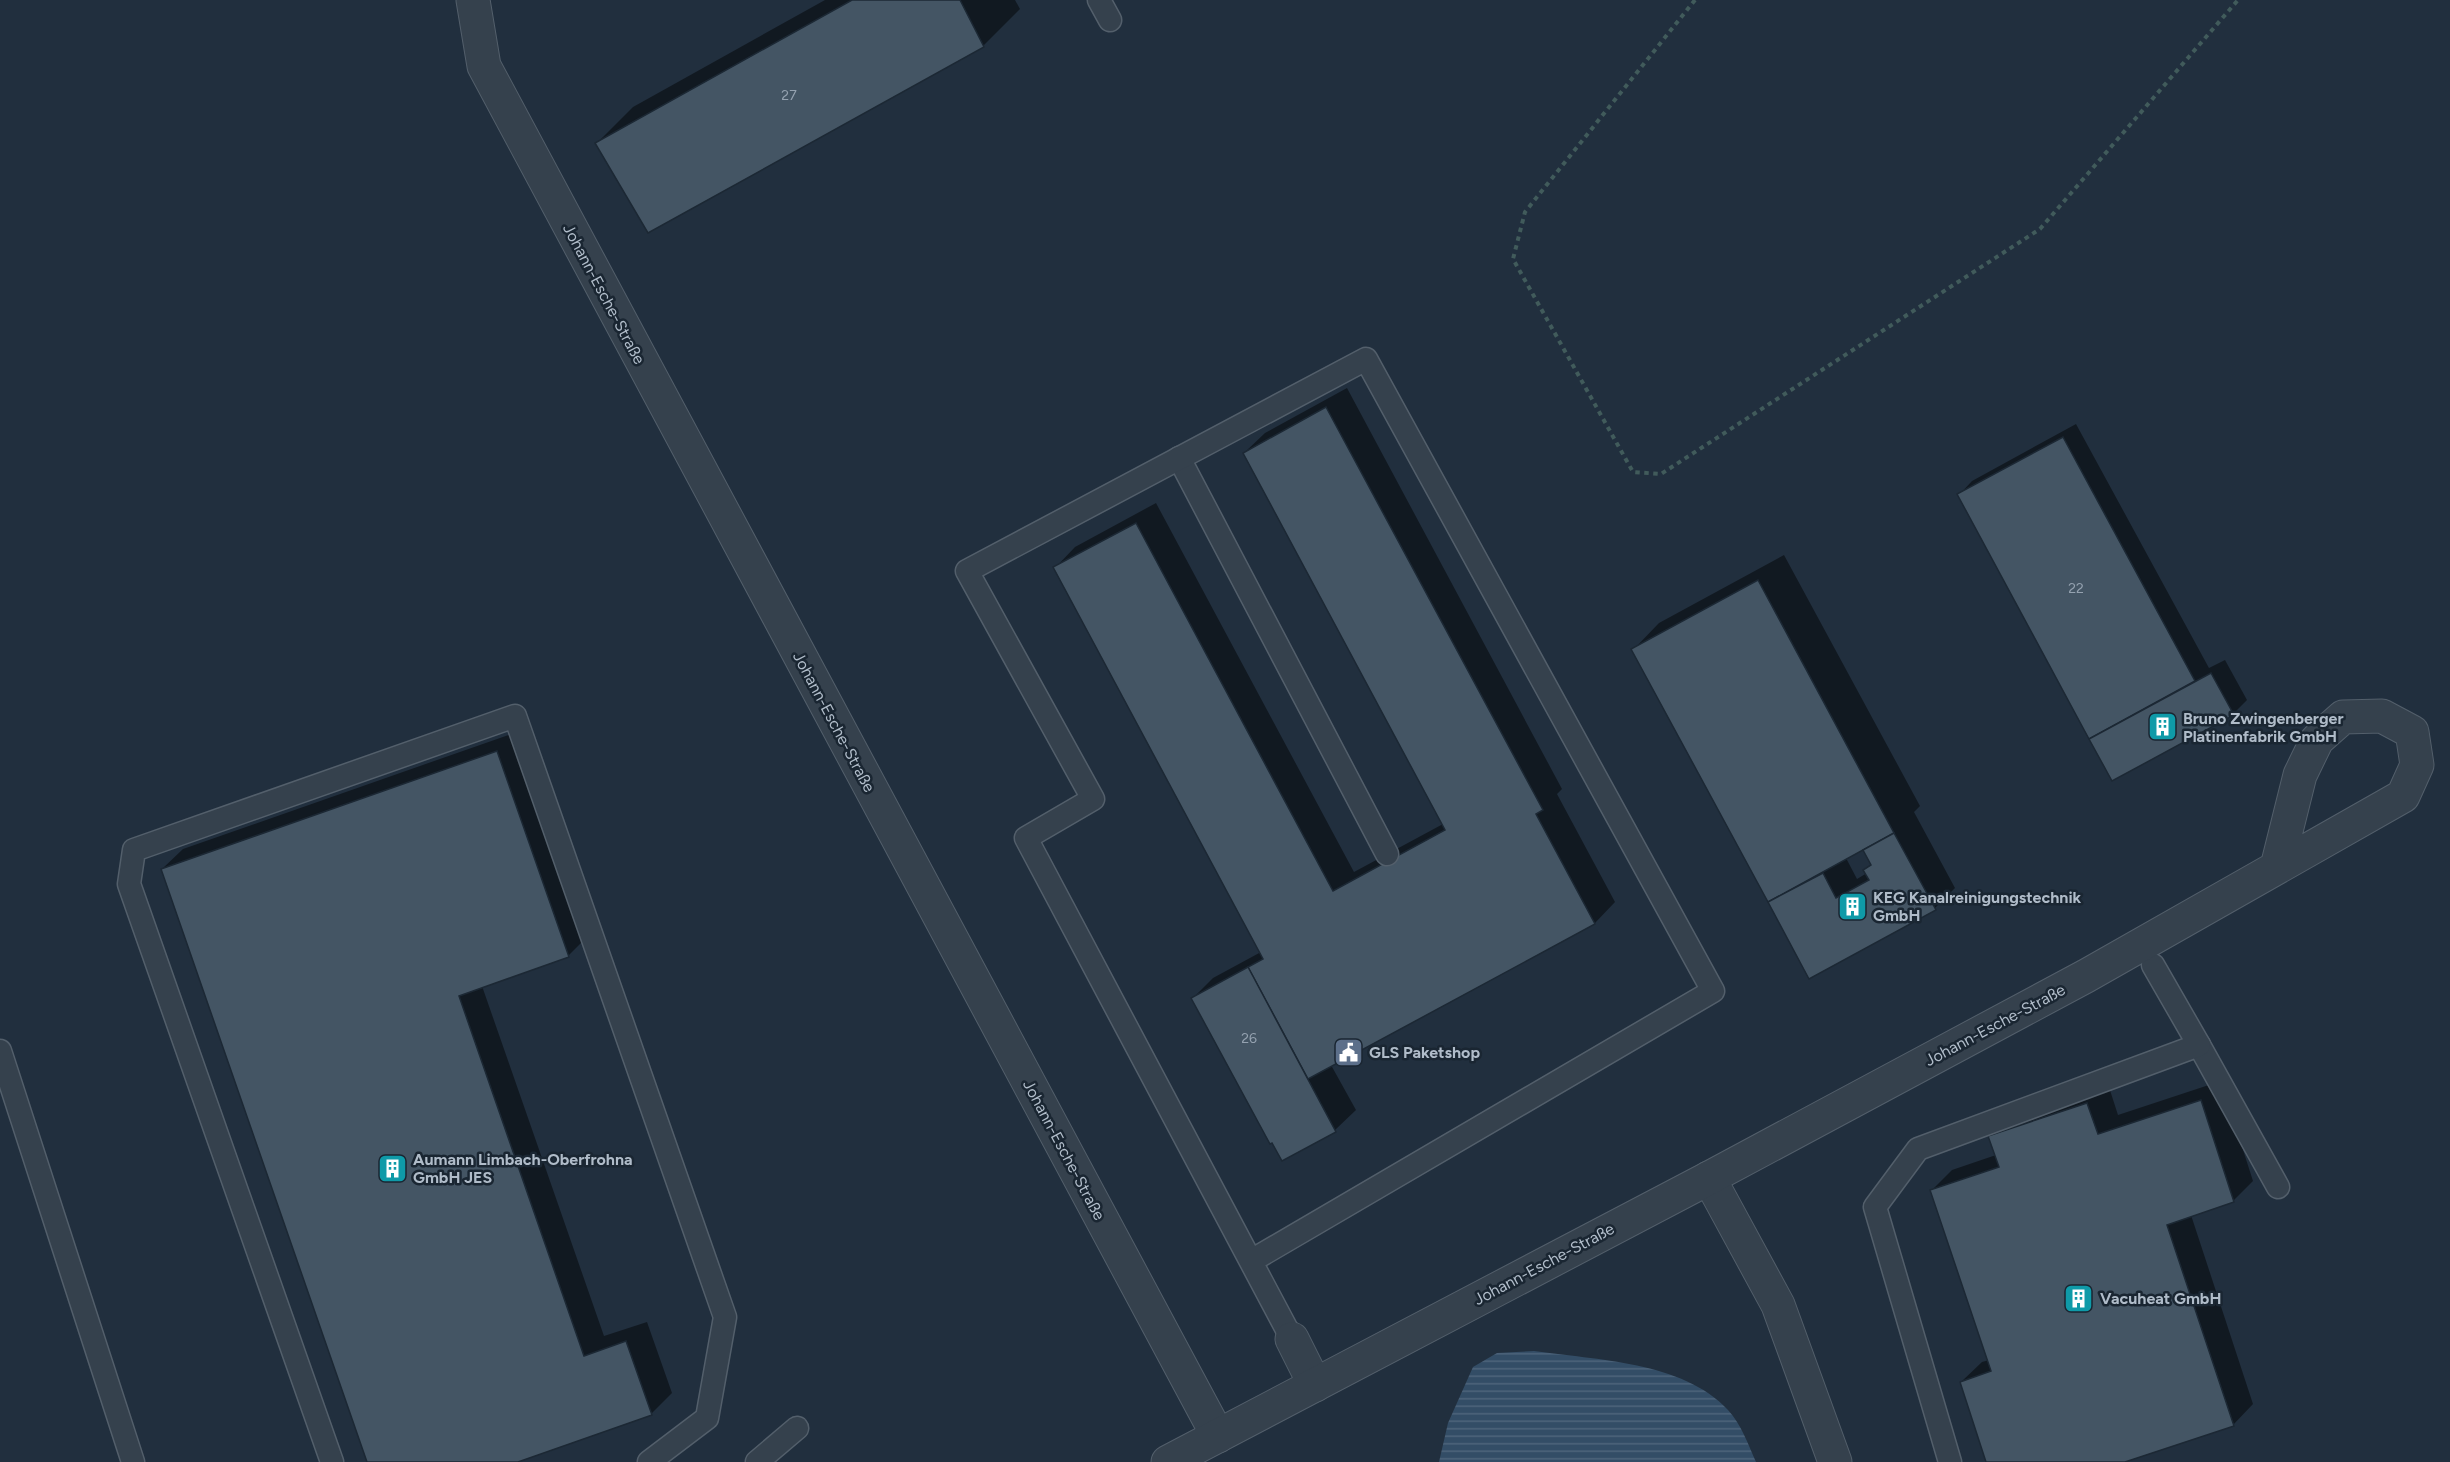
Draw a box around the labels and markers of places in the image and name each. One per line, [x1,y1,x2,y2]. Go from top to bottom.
place label: Bruno Zwingenberger Platinenfabrik GmbH [2183,709,2343,746]
building icon: Bruno Zwingenberger Platinenfabrik GmbH [2146,711,2178,743]
place label: KEG Kanalreinigungstechnik GmbH [1873,888,2082,925]
building icon: KEG Kanalreinigungstechnik GmbH [1836,890,1868,922]
public building icon: GLS Paketshop [1332,1036,1364,1068]
place label: GLS Paketshop [1369,1043,1480,1062]
place label: Aumann Limbach-Oberfrohna GmbH JES [413,1150,633,1187]
building icon: Aumann Limbach-Oberfrohna GmbH JES [376,1152,408,1184]
building icon: Vacuheat GmbH [2063,1282,2095,1314]
place label: Vacuheat GmbH [2100,1289,2221,1308]

